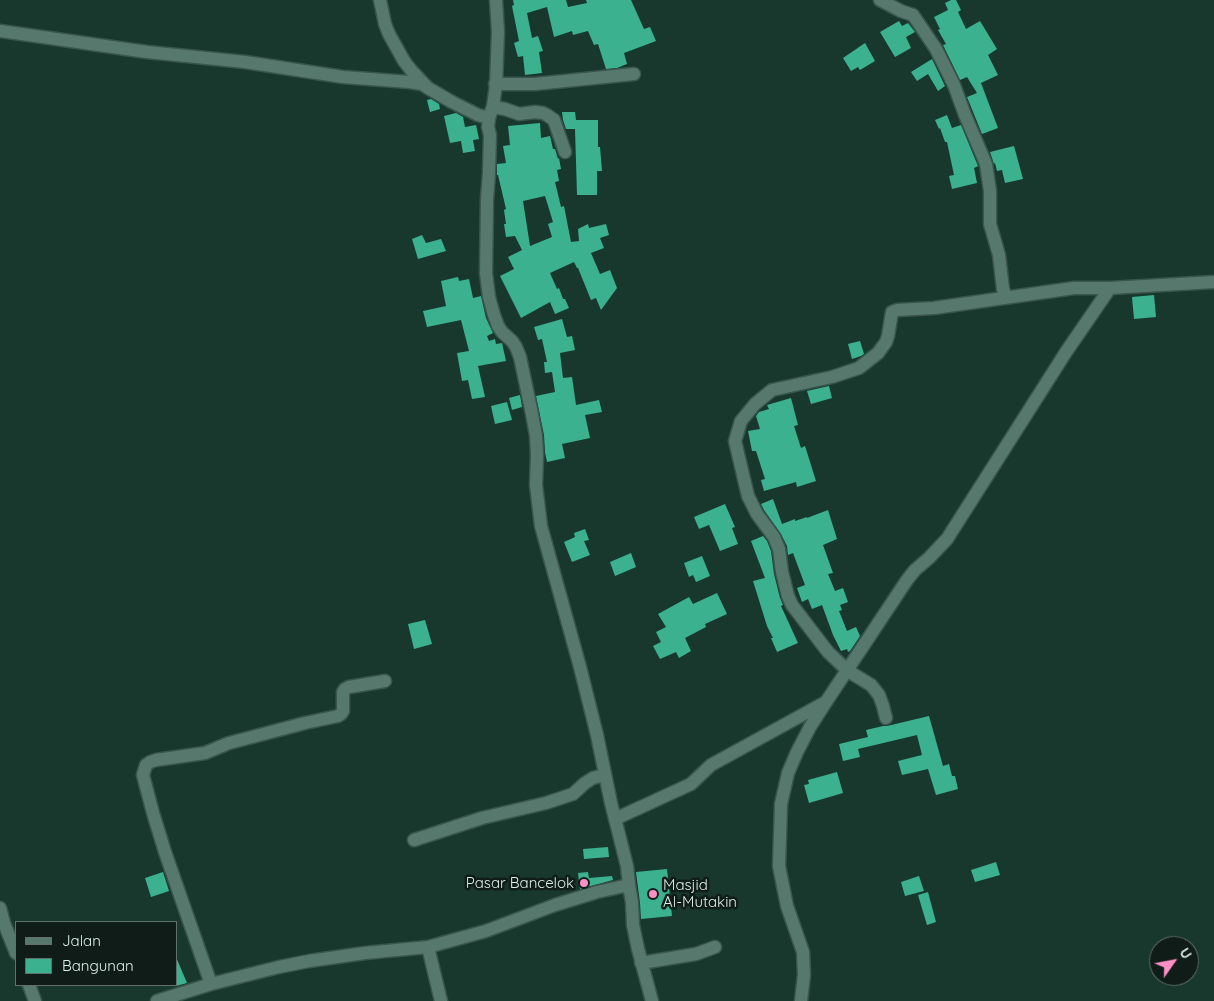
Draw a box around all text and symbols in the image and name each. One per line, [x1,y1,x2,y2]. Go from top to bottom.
place label: Pasar Bancelok [466,874,574,892]
place label: Masjid Al-Mutakin [663,876,737,911]
marker: Pasar Bancelok [578,877,590,889]
marker: Masjid Al-Mutakin [647,888,659,900]
legend [15,921,178,986]
text: Jalan [62,931,101,950]
north arrow [1149,936,1199,986]
text: U [1176,944,1196,962]
text: Bangunan [62,956,134,975]

